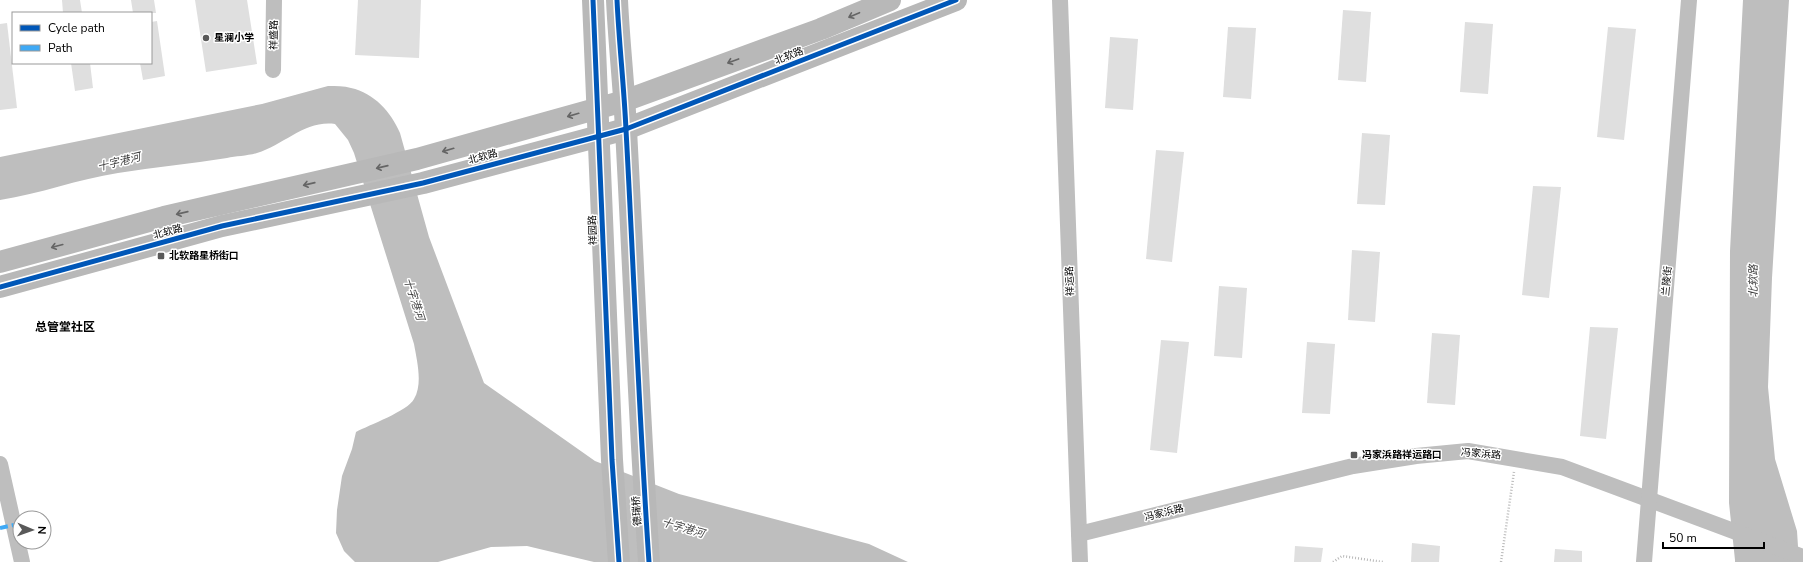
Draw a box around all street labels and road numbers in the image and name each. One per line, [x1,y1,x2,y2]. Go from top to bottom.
street label: 祥盛路 [267,20,281,50]
street label: 北软路 [772,44,806,68]
street label: 北软路 [467,146,499,168]
street label: 祥园路 [585,215,601,245]
street label: 北软路 [152,221,184,243]
street label: 兰陵街 [1659,265,1675,297]
street label: 祥运路 [1062,266,1078,296]
street label: 冯家浜路 [1460,445,1502,463]
street label: 德瑞桥 [629,496,645,526]
street label: 冯家浜路 [1143,501,1185,525]

